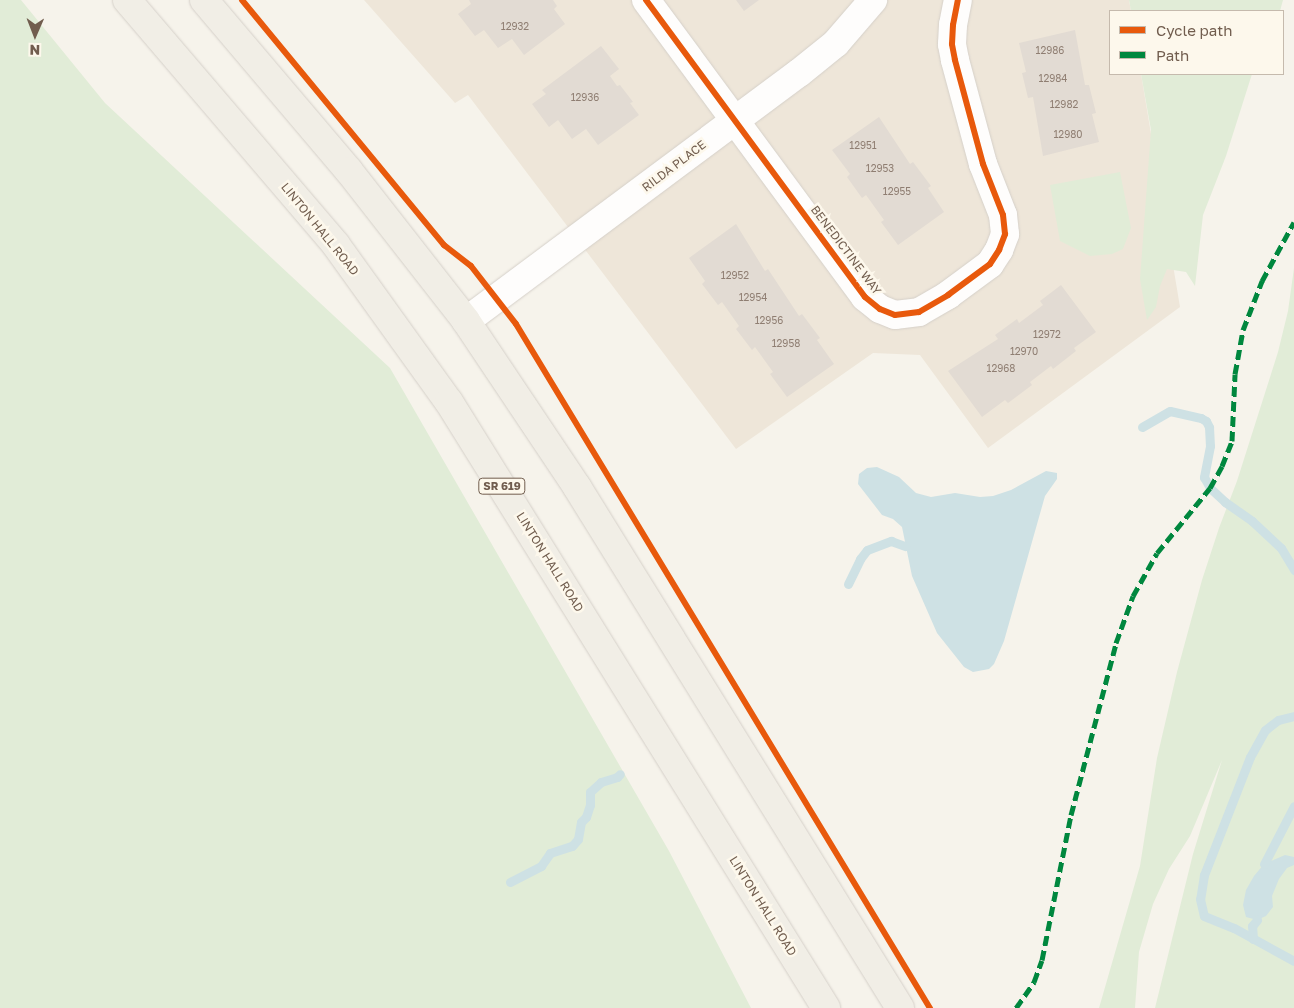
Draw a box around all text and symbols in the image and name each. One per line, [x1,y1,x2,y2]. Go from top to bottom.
north arrow [10,10,60,60]
legend [1109,10,1284,75]
house number: 12932 [501,21,529,33]
text: Cycle path [1156,21,1232,39]
text: N [29,42,40,59]
house number: 12986 [1036,45,1064,57]
text: Path [1156,46,1189,64]
house number: 12984 [1039,73,1067,85]
house number: 12936 [571,92,599,104]
house number: 12982 [1050,99,1078,111]
house number: 12980 [1054,129,1082,141]
street label: RILDA PLACE [639,137,709,195]
house number: 12951 [849,140,877,152]
house number: 12953 [866,163,894,175]
street label: LINTON HALL ROAD [278,180,362,278]
house number: 12955 [883,186,911,198]
street label: BENEDICTINE WAY [808,203,884,297]
house number: 12952 [721,270,749,282]
house number: 12954 [739,292,767,304]
house number: 12956 [755,315,783,327]
house number: 12972 [1033,329,1061,341]
house number: 12958 [772,338,800,350]
house number: 12970 [1010,346,1038,358]
house number: 12968 [987,363,1015,375]
road number: SR 619 [478,478,526,494]
street label: LINTON HALL ROAD [513,509,587,615]
street label: LINTON HALL ROAD [726,853,800,959]

